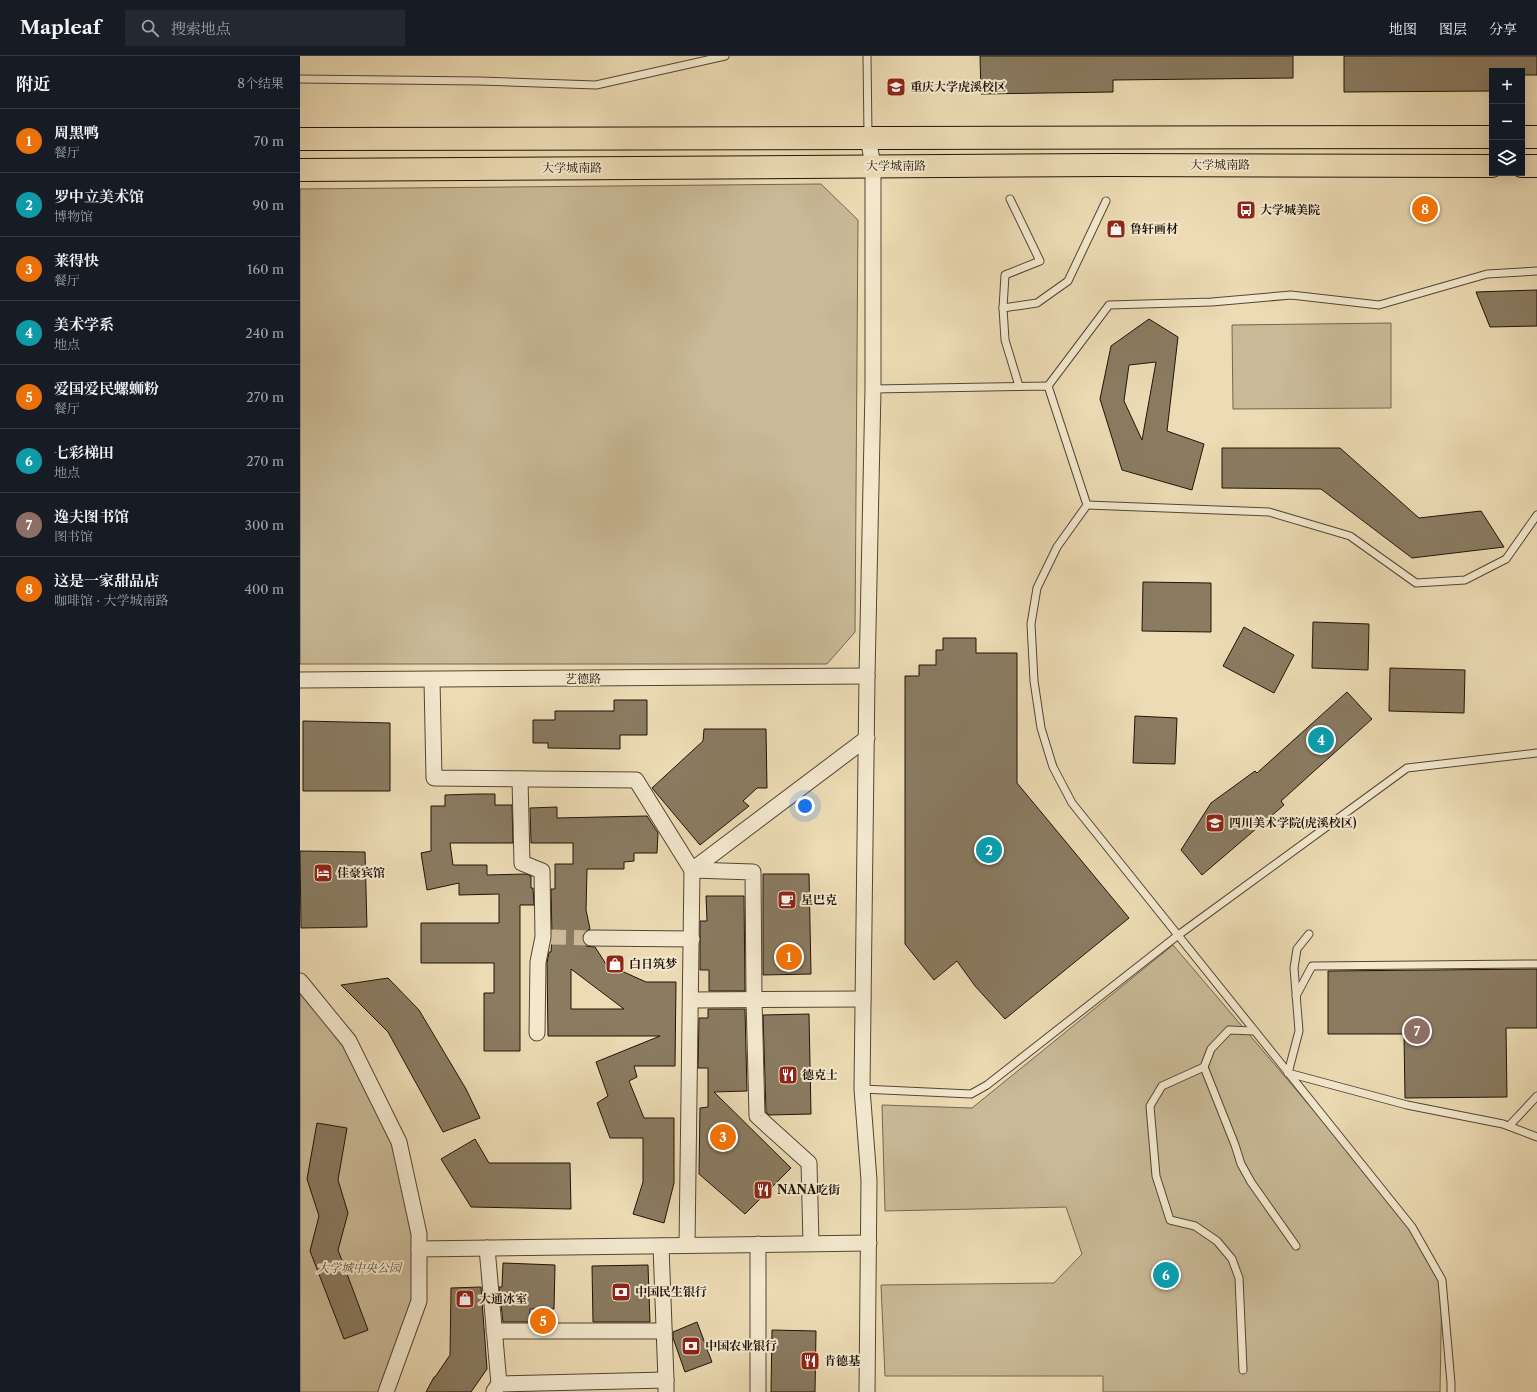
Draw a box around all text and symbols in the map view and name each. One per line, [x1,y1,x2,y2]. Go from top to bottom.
search box [125,10,405,46]
text: Mapleaf [20,16,101,39]
icon: search [139,17,161,39]
text: 搜索地点 [171,19,231,38]
text: 地图 [1389,20,1417,38]
text: 图层 [1439,20,1467,38]
text: 分享 [1489,20,1517,38]
map controls [1489,68,1525,176]
button: + [1489,68,1525,104]
text: 附近 [16,74,50,94]
text: 8个结果 [237,75,284,91]
school or university icon: 重庆大学虎溪校区 [885,76,907,98]
place label: 重庆大学虎溪校区 [910,79,1006,94]
button: − [1489,104,1525,140]
text: 周黑鸭 [54,123,99,142]
text: 1 [26,133,32,149]
text: 70 m [254,133,284,149]
button: layers [1489,140,1525,176]
text: 餐厅 [54,144,80,160]
street label: 大学城南路 [1190,157,1250,172]
street label: 大学城南路 [866,158,926,173]
street label: 大学城南路 [542,160,602,175]
text: 罗中立美术馆 [54,187,144,206]
pin: 8 [1412,194,1438,224]
text: 2 [25,197,33,213]
text: 90 m [253,197,284,213]
bus stop icon: 大学城美院 [1235,199,1257,221]
place label: 大学城美院 [1260,202,1320,217]
text: 博物馆 [54,208,93,224]
shop icon: 鲁轩画材 [1105,218,1127,240]
place label: 鲁轩画材 [1130,221,1178,236]
text: 莱得快 [54,251,99,270]
text: 3 [25,261,33,277]
text: 160 m [247,261,284,277]
text: 餐厅 [54,272,80,288]
text: 美术学系 [54,315,114,334]
text: 4 [25,325,33,341]
text: 240 m [245,325,284,341]
text: 地点 [54,336,80,352]
text: 爱国爱民螺蛳粉 [54,379,159,398]
text: 5 [25,389,33,405]
text: 270 m [246,389,284,405]
text: 餐厅 [54,400,80,416]
text: 七彩梯田 [54,443,114,462]
text: 6 [25,453,33,469]
text: 270 m [246,453,284,469]
text: 地点 [54,464,80,480]
text: 逸夫图书馆 [54,507,129,526]
text: 7 [26,517,32,533]
text: 300 m [245,517,284,533]
text: 图书馆 [54,528,93,544]
text: 这是一家甜品店 [54,571,159,590]
text: 8 [25,581,33,597]
text: 400 m [244,581,284,597]
text: 咖啡馆 · 大学城南路 [54,592,169,608]
street label: 艺德路 [565,671,601,686]
pin: 4 [1308,725,1334,755]
your location [795,796,815,816]
school or university icon: 四川美术学院(虎溪校区) [1204,812,1226,834]
place label: 四川美术学院(虎溪校区) [1229,815,1357,830]
pin: 2 [976,835,1002,865]
hotel icon: 佳豪宾馆 [312,862,334,884]
place label: 佳豪宾馆 [337,865,385,880]
cafe icon: 星巴克 [776,889,798,911]
place label: 星巴克 [801,892,837,907]
pin: 1 [776,942,802,972]
shop icon: 白日筑梦 [604,953,626,975]
place label: 白日筑梦 [629,956,677,971]
pin: 7 [1404,1016,1430,1046]
restaurant icon: 德克士 [777,1064,799,1086]
place label: 德克士 [802,1067,838,1082]
pin: 3 [710,1122,736,1152]
restaurant icon: NANA吃街 [752,1179,774,1201]
place label: NANA吃街 [777,1182,840,1197]
park label: 大学城中央公园 [317,1260,403,1275]
pin: 6 [1153,1260,1179,1290]
bank icon: 中国民生银行 [610,1281,632,1303]
place label: 中国民生银行 [635,1284,707,1299]
shop icon: 大通冰室 [454,1288,476,1310]
place label: 大通冰室 [479,1291,527,1306]
pin: 5 [530,1306,556,1336]
bank icon: 中国农业银行 [680,1335,702,1357]
place label: 中国农业银行 [705,1338,777,1353]
restaurant icon: 肯德基 [799,1350,821,1372]
place label: 肯德基 [824,1353,861,1368]

